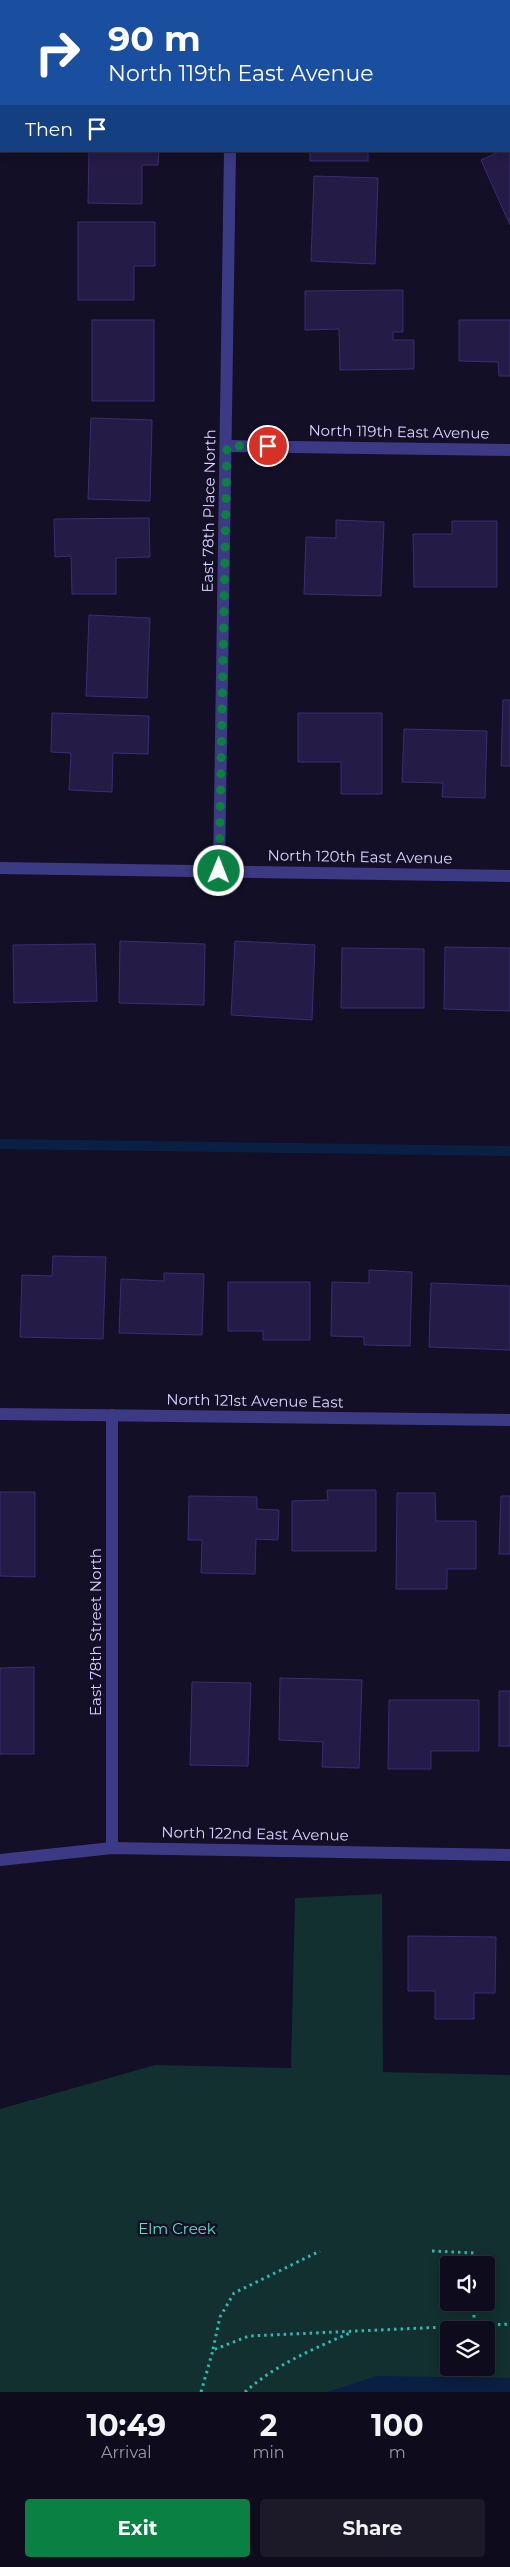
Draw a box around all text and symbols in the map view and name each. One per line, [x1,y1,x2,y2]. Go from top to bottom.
text: 90 m [108,17,201,60]
icon: right [25,20,90,85]
text: North 119th East Avenue [108,60,373,87]
icon: arrive [83,115,111,143]
text: Then [25,118,73,141]
street label: North 119th East Avenue [308,420,490,443]
pin [247,425,289,467]
street label: East 78th Place North [198,429,219,593]
icon: arrive [254,432,282,460]
position arrow [192,844,244,896]
street label: North 120th East Avenue [267,845,453,868]
street label: North 121st Avenue East [166,1389,344,1412]
street label: East 78th Street North [86,1548,105,1716]
street label: North 122nd East Avenue [161,1822,349,1845]
park label: Elm Creek [138,2219,216,2238]
map controls [440,2256,495,2376]
button: sound [440,2256,495,2311]
button: layers [440,2321,495,2376]
text: 10:49 [86,2407,166,2444]
text: 2 [260,2407,277,2444]
text: 100 [371,2407,424,2444]
text: Arrival [101,2443,151,2462]
text: min [253,2443,285,2462]
text: m [389,2443,406,2462]
button: Exit [25,2499,250,2557]
button: Share [260,2499,485,2557]

